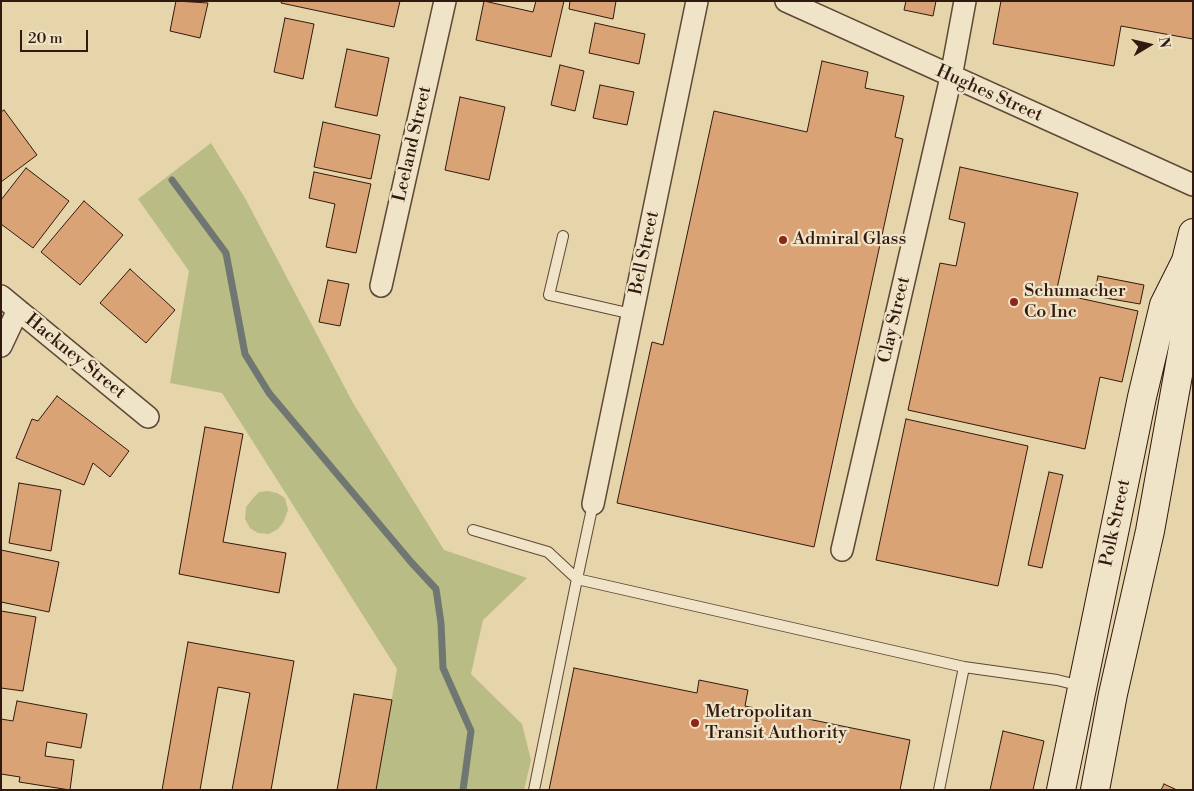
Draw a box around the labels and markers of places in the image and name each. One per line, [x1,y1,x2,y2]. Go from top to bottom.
place label: Admiral Glass [793,229,906,251]
marker: Admiral Glass [777,234,789,246]
place label: Schumacher Co Inc [1024,281,1126,324]
marker: Schumacher Co Inc [1008,296,1020,308]
place label: Metropolitan Transit Authority [705,702,847,744]
marker: Metropolitan Transit Authority [689,717,701,729]

